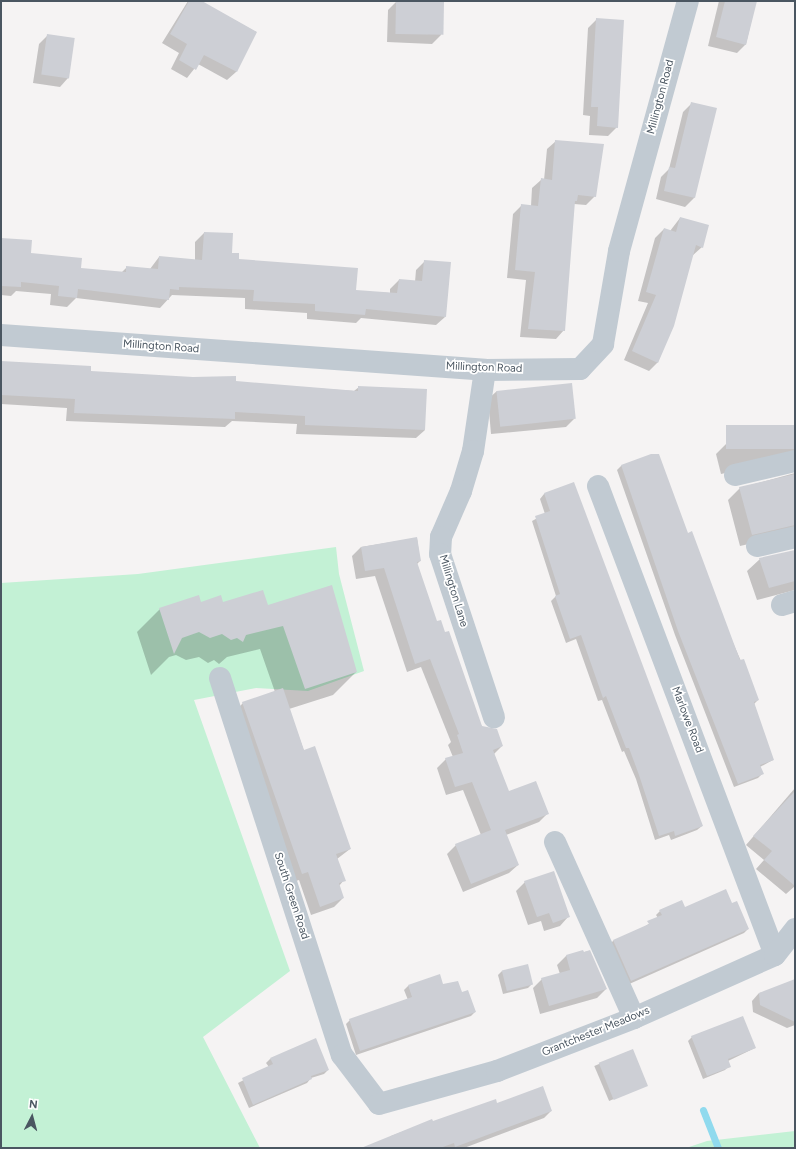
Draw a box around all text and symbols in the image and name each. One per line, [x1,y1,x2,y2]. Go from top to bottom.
street label: Millington Road [645,58,677,136]
street label: Millington Road [122,338,200,356]
street label: Millington Road [446,360,522,376]
street label: Millington Lane [436,553,470,629]
street label: Marlowe Road [668,685,706,755]
street label: South Green Road [271,851,311,941]
street label: Grantchester Meadows [540,1004,652,1060]
north arrow [12,1097,52,1137]
text: N [28,1098,38,1111]

